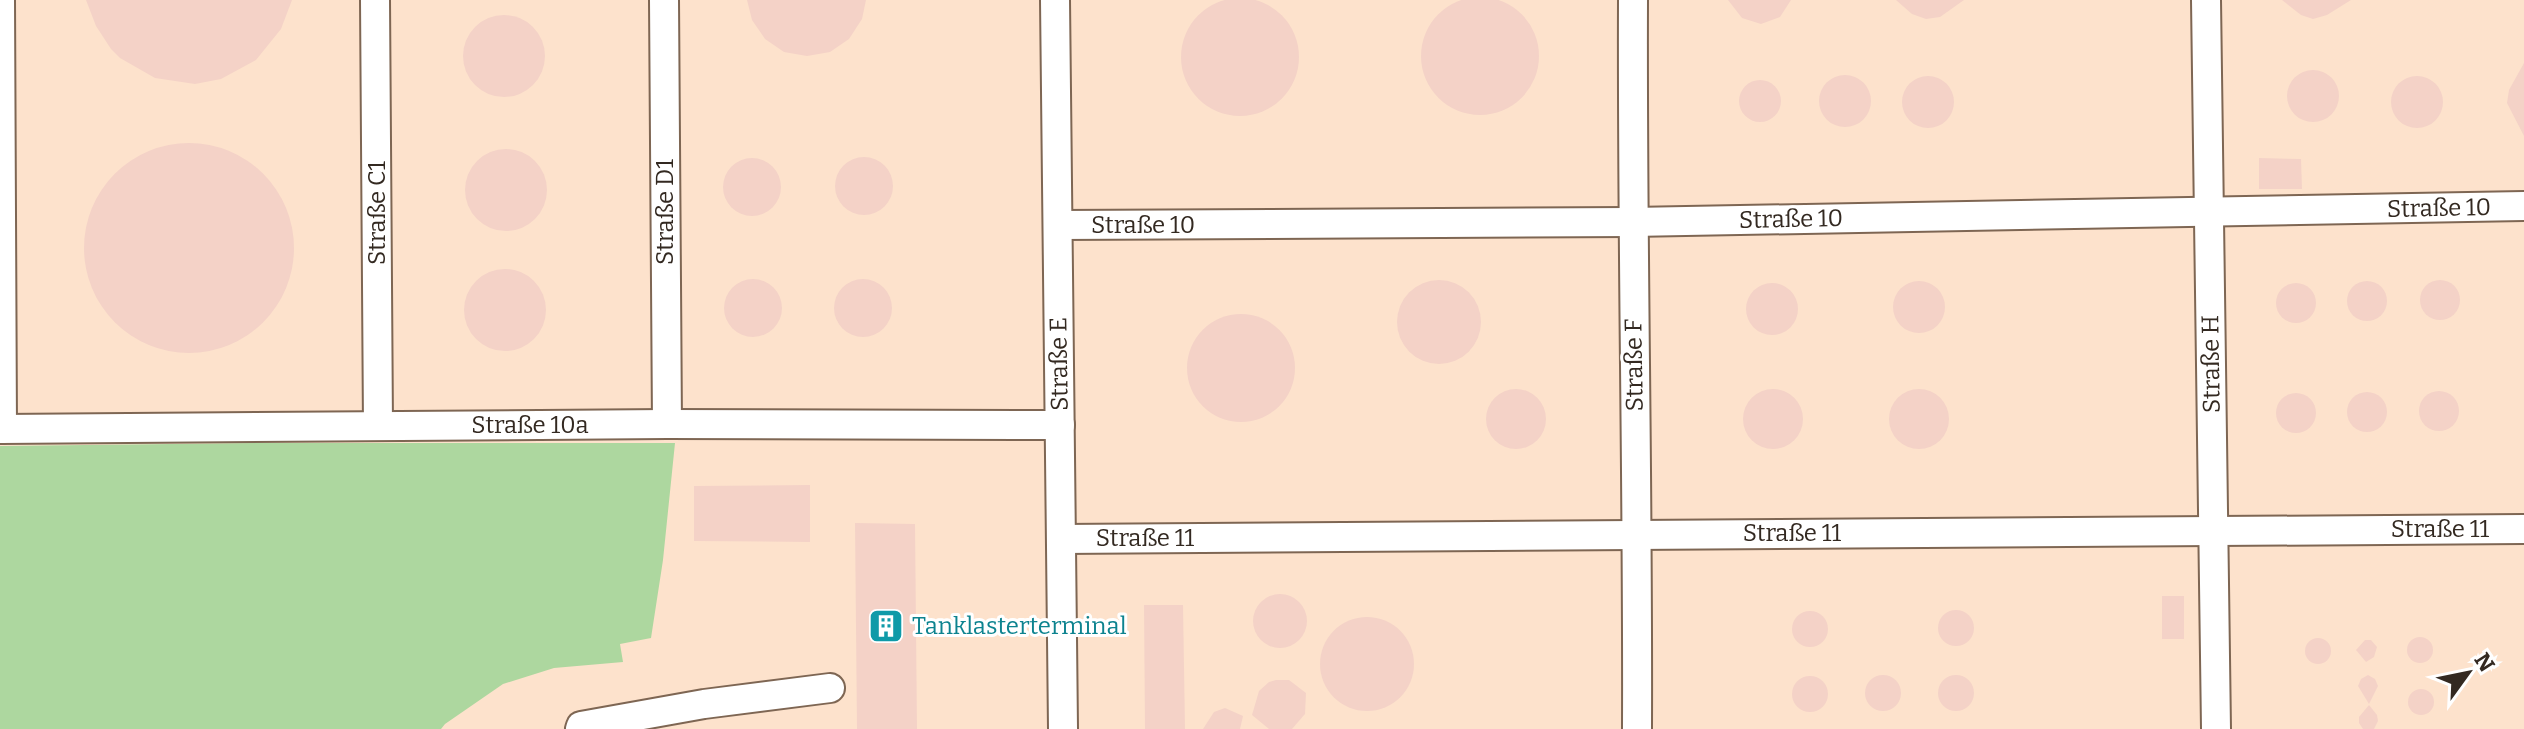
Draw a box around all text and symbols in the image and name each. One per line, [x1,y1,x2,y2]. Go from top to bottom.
street label: Straße D1 [651,159,679,265]
street label: Straße C1 [363,161,391,265]
street label: Straße 10 [2387,193,2491,223]
street label: Straße 10 [1739,204,1843,234]
street label: Straße 10 [1091,211,1195,239]
street label: Straße H [2196,315,2226,413]
street label: Straße E [1044,317,1074,411]
street label: Straße F [1619,318,1649,412]
street label: Straße 10a [471,411,589,439]
street label: Straße 11 [2391,515,2490,543]
street label: Straße 11 [1743,519,1842,547]
street label: Straße 11 [1096,524,1195,552]
building icon: Tanklasterterminal [867,607,905,645]
place label: Tanklasterterminal [912,612,1127,640]
north arrow [2428,633,2508,713]
text: N [2468,648,2500,677]

